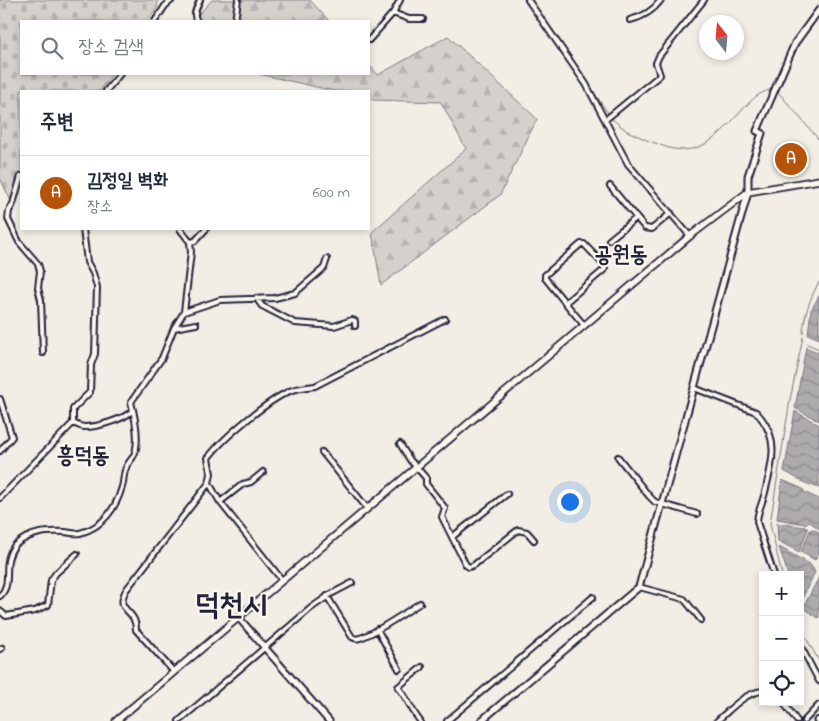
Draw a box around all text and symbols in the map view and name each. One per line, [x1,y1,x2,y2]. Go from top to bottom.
north arrow [699,15,744,60]
search box [20,20,370,75]
icon: search [38,34,66,62]
text: 장소 검색 [78,34,144,61]
text: 주변 [40,108,74,138]
pin: A [775,140,807,178]
text: 김정일 벽화 [87,168,168,195]
text: A [51,181,61,205]
text: 600 m [313,181,350,205]
text: 장소 [87,195,113,219]
district label: 공원동 [594,240,648,272]
district label: 흥덕동 [56,441,110,473]
your location [557,489,583,515]
map controls [759,571,804,706]
button: + [759,571,804,616]
district label: 덕천시 [195,585,267,629]
button: − [759,616,804,661]
button: locate [759,661,804,706]

